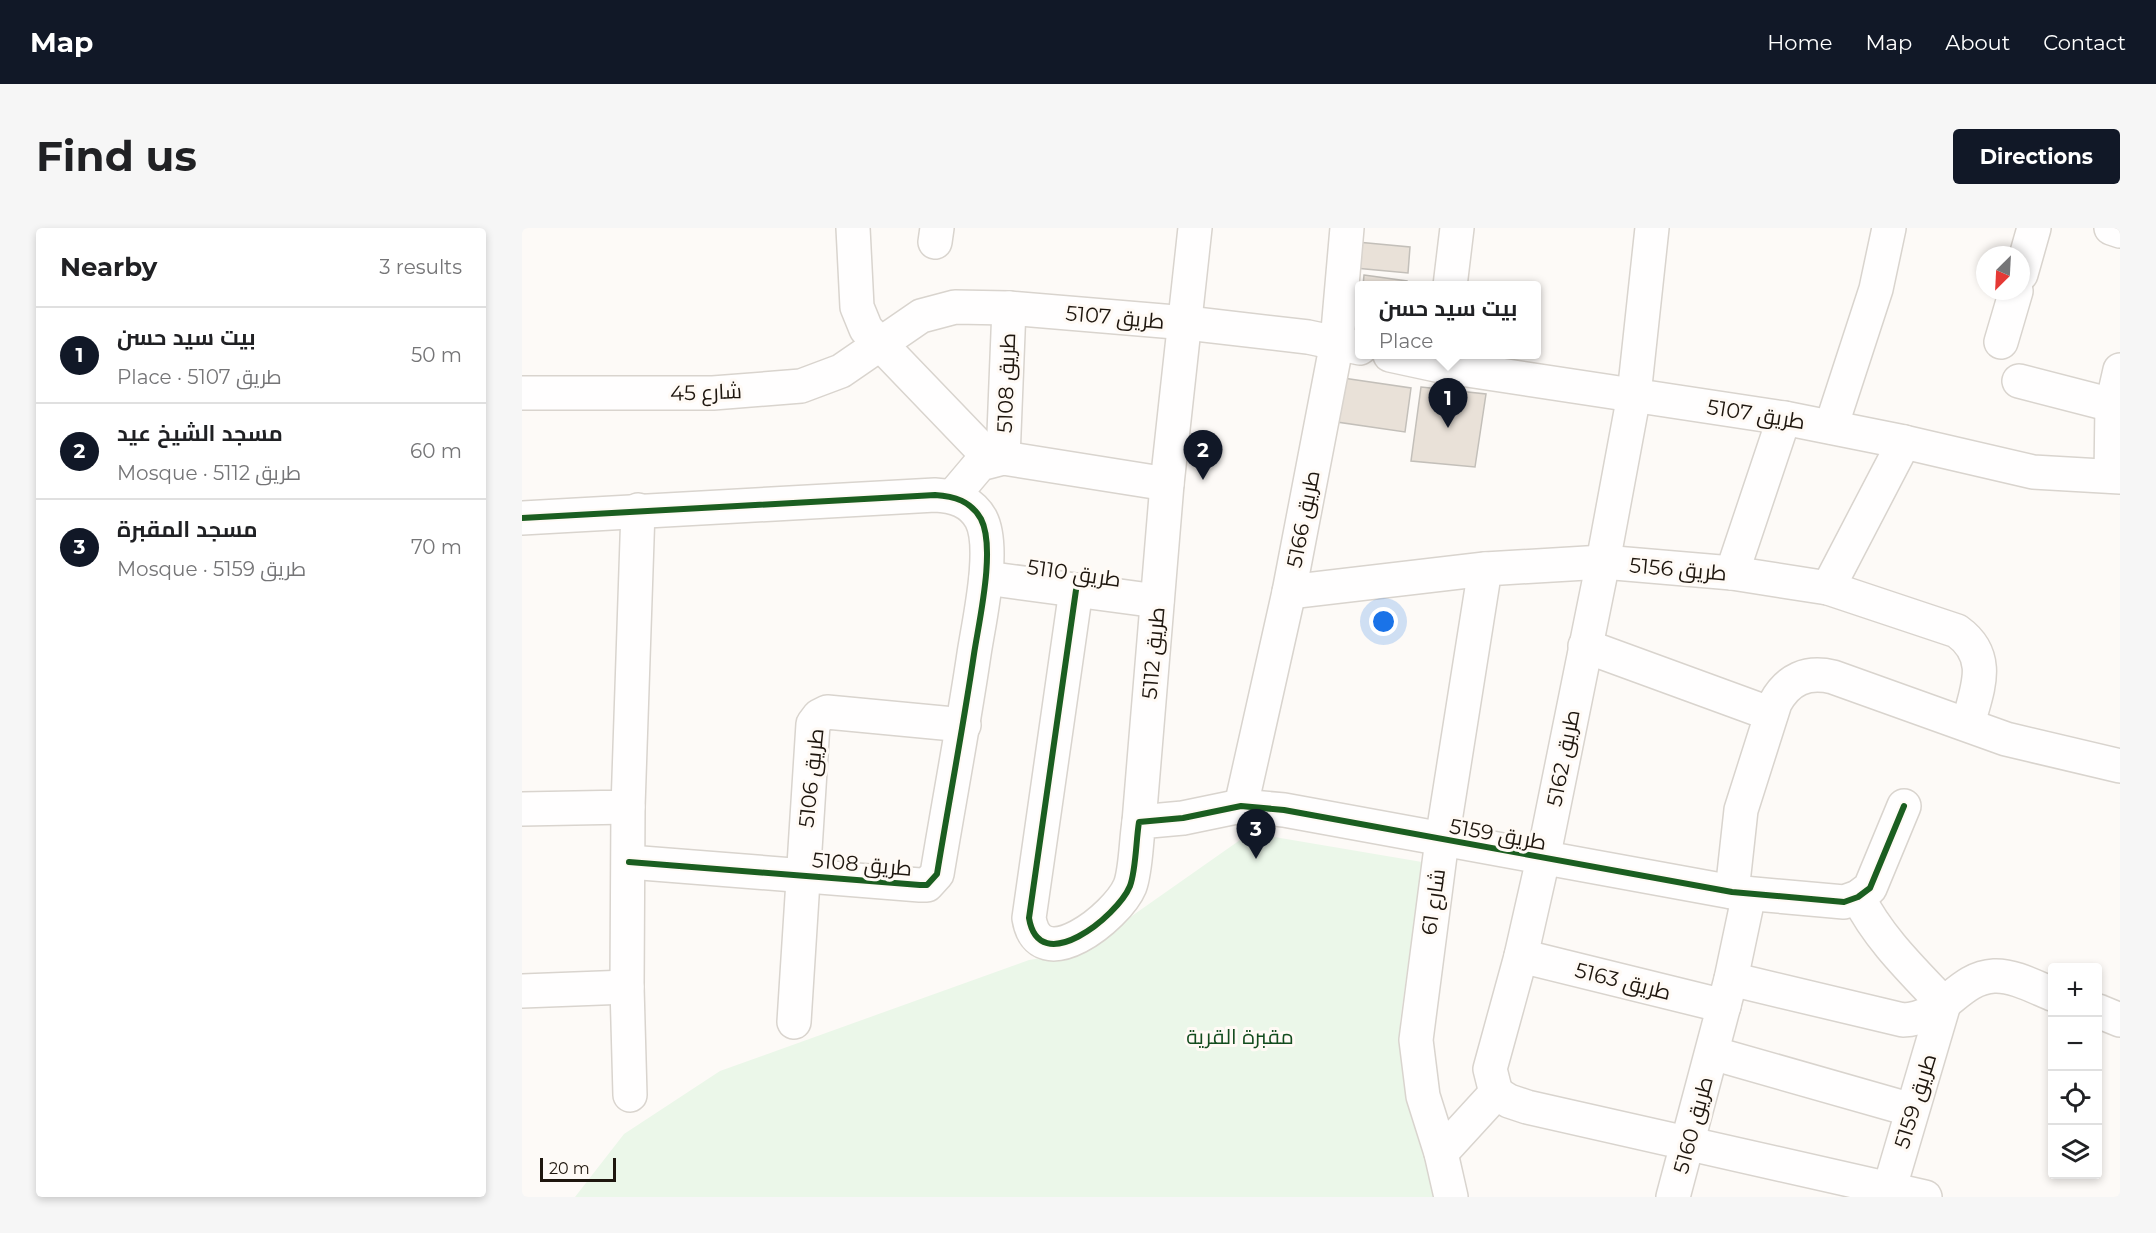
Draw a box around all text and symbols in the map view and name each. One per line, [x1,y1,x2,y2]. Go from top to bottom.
text: Map [30,25,93,59]
text: Home [1767,30,1832,55]
text: Map [1865,30,1912,55]
text: About [1945,30,2010,55]
text: Contact [2043,30,2126,55]
button: Directions [1953,129,2120,184]
text: Find us [36,130,197,182]
north arrow [1976,246,2030,300]
text: Nearby [60,251,157,283]
text: 3 results [379,255,462,279]
popup [1355,281,1541,359]
text: بيت سيد حسن [1379,295,1517,322]
street label: طريق 5107 [1064,300,1165,335]
text: بيت سيد حسن [117,324,256,351]
text: Place [1379,329,1433,353]
street label: طريق 5108 [992,332,1021,434]
text: 1 [76,343,83,367]
text: 50 m [411,343,462,367]
text: Place · طريق 5107 [117,365,282,389]
street label: شارع 45 [670,378,742,408]
pin: 1 [1428,378,1468,428]
street label: طريق 5107 [1705,394,1807,435]
text: مسجد الشيخ عيد [117,420,283,447]
pin: 2 [1184,430,1222,480]
text: 2 [74,439,85,463]
text: 60 m [410,439,462,463]
text: Mosque · طريق 5112 [117,461,301,485]
street label: طريق 5166 [1281,468,1326,570]
text: مسجد المقبرة [117,516,258,543]
text: 3 [74,535,85,559]
text: 70 m [411,535,462,559]
street label: طريق 5156 [1628,552,1728,587]
street label: طريق 5110 [1025,554,1123,593]
text: Mosque · طريق 5159 [117,557,306,581]
street label: طريق 5112 [1137,606,1170,700]
your location [1369,607,1398,636]
street label: طريق 5162 [1541,708,1586,809]
street label: طريق 5106 [793,727,830,829]
pin: 3 [1236,810,1276,859]
street label: طريق 5159 [1448,813,1548,856]
street label: طريق 5108 [811,847,913,882]
street label: شارع 61 [1416,867,1452,937]
street label: طريق 5163 [1572,957,1673,1006]
map controls [2048,963,2102,1179]
button: + [2048,963,2102,1017]
button: − [2048,1017,2102,1071]
park label: مقبرة القرية [1186,1024,1294,1049]
street label: طريق 5159 [1889,1051,1942,1152]
button: locate [2048,1071,2102,1125]
street label: طريق 5160 [1668,1074,1719,1177]
button: layers [2048,1125,2102,1179]
scale bar [540,1155,616,1182]
text: 20 m [549,1159,590,1178]

